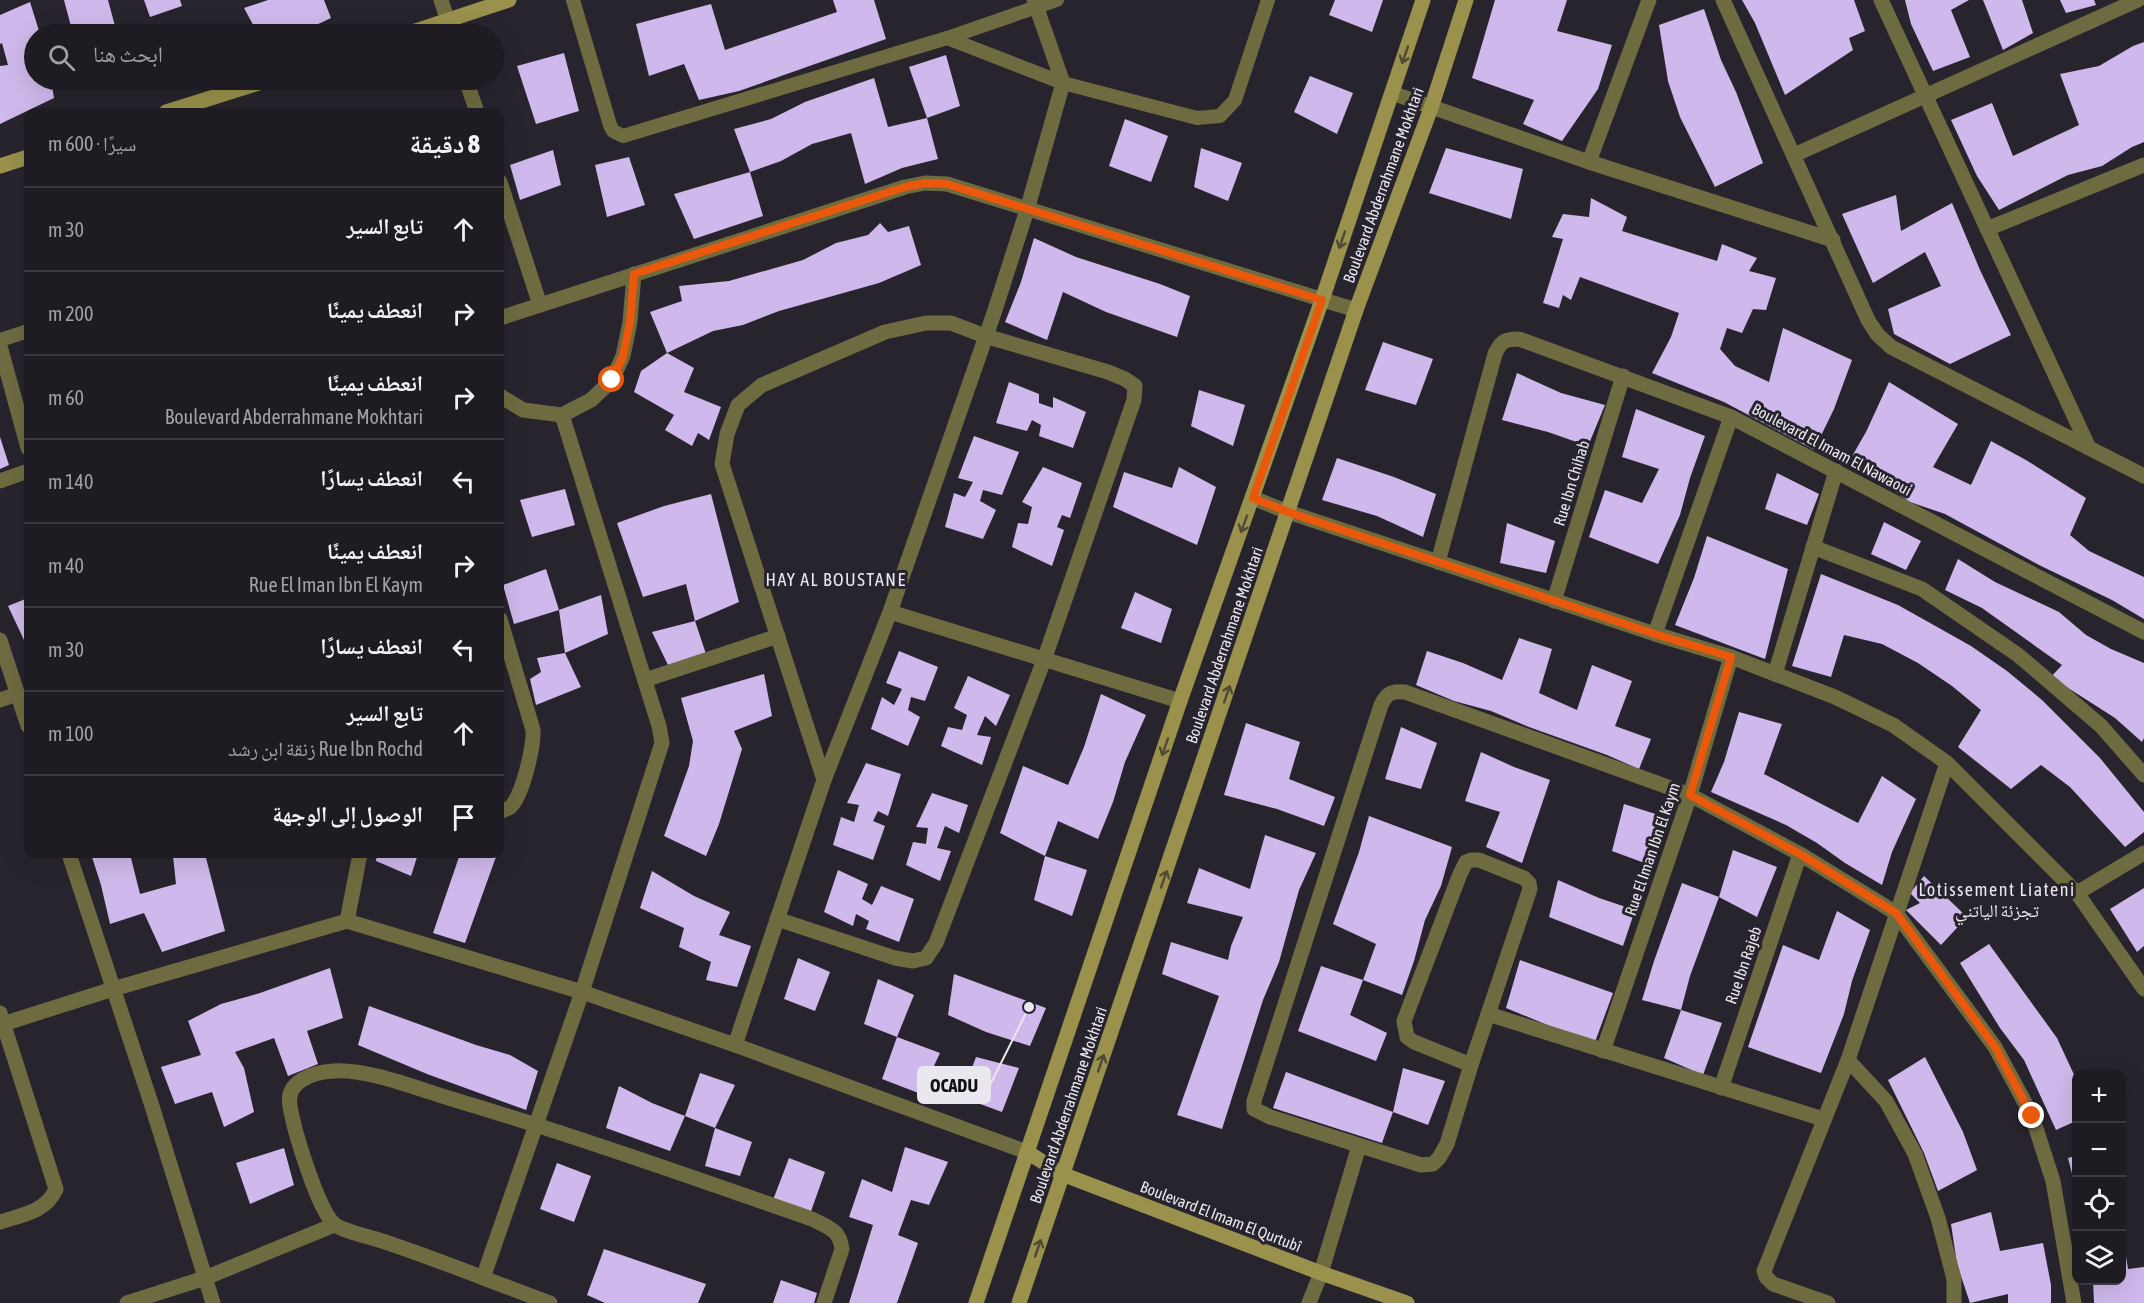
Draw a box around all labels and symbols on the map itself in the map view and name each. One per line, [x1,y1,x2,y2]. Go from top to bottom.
one-way arrow [1398,46,1409,64]
street label: Boulevard Abderrahmane Mokhtari [1339,85,1427,285]
one-way arrow [1336,230,1347,249]
route start [598,366,624,392]
street label: Boulevard El Imam El Nawaoui [1749,399,1915,499]
street label: Rue Ibn Chihab [1549,438,1593,528]
one-way arrow [1237,514,1248,532]
street label: Boulevard Abderrahmane Mokhtari [1182,544,1266,746]
district label: HAY AL BOUSTANE [765,569,907,590]
one-way arrow [1222,685,1233,704]
one-way arrow [1158,737,1169,756]
street label: Rue El Iman Ibn El Kaym [1621,780,1684,918]
one-way arrow [1159,869,1170,888]
district label: Lotissement Liateni تجزئة الياتني [1918,879,2076,926]
street label: Rue Ibn Rajeb [1721,924,1766,1006]
street label: Boulevard Abderrahmane Mokhtari [1026,1004,1110,1206]
one-way arrow [1097,1054,1108,1073]
callout: OCADU [918,1067,990,1103]
text: OCADU [930,1075,978,1096]
route end [2018,1102,2044,1128]
street label: Boulevard El Imam El Qurtubî [1138,1177,1304,1255]
one-way arrow [1034,1239,1045,1258]

